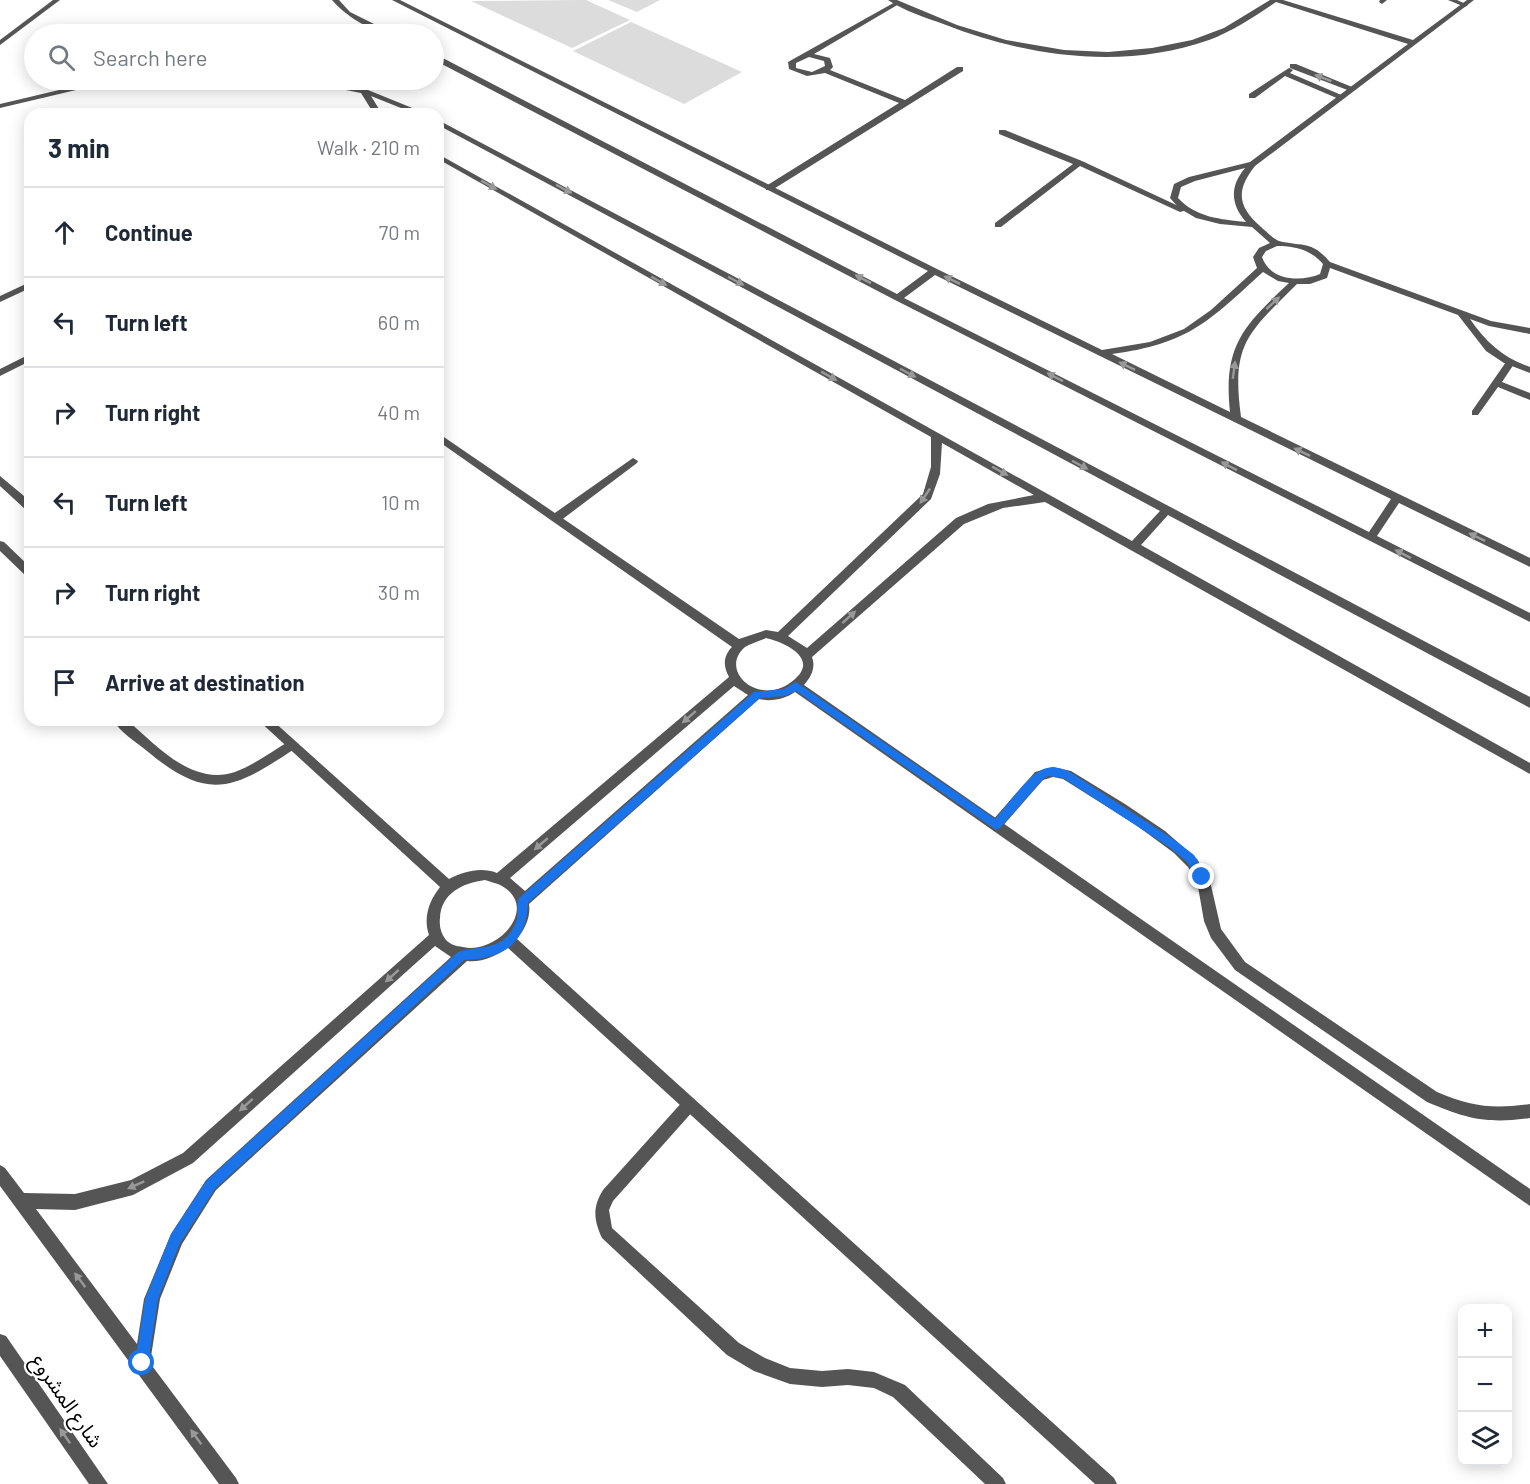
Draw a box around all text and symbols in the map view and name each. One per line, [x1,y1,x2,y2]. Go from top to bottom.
search box [24,24,444,90]
icon: search [45,41,78,74]
text: Search here [93,44,207,70]
one-way arrow [1314,72,1332,82]
text: 3 min [48,132,110,163]
text: Walk · 210 m [317,135,420,159]
one-way arrow [481,180,498,190]
one-way arrow [555,184,572,194]
icon: ahead [48,216,81,249]
text: Continue [105,219,193,245]
text: 70 m [379,220,420,244]
one-way arrow [854,274,871,284]
one-way arrow [651,275,667,286]
one-way arrow [944,275,961,284]
one-way arrow [727,276,744,286]
one-way arrow [1265,296,1280,310]
icon: left [48,306,81,339]
text: Turn left [105,309,188,335]
text: 60 m [378,310,420,334]
one-way arrow [1230,360,1239,379]
one-way arrow [1119,361,1136,370]
one-way arrow [899,368,916,378]
one-way arrow [821,371,838,381]
one-way arrow [1047,373,1064,382]
icon: right [48,396,81,429]
text: Turn right [105,399,200,425]
text: 40 m [377,400,420,424]
one-way arrow [1294,447,1311,456]
one-way arrow [1071,460,1088,470]
one-way arrow [1220,461,1237,471]
one-way arrow [991,466,1008,476]
icon: left [48,486,81,519]
one-way arrow [920,488,931,504]
text: Turn left [105,489,188,515]
text: 10 m [381,490,420,514]
one-way arrow [1469,533,1486,542]
one-way arrow [1394,549,1411,559]
icon: right [48,576,81,609]
text: Turn right [105,579,200,605]
text: 30 m [378,580,420,604]
one-way arrow [842,610,857,624]
icon: arrive [48,666,81,699]
text: Arrive at destination [105,669,304,695]
one-way arrow [681,711,697,724]
one-way arrow [534,837,549,850]
route end [1188,863,1214,889]
one-way arrow [385,969,400,982]
one-way arrow [239,1098,254,1112]
one-way arrow [127,1180,145,1190]
one-way arrow [74,1272,86,1288]
map controls [1458,1304,1512,1466]
button: + [1458,1304,1512,1358]
street label: شارع المشروع [24,1349,109,1454]
route start [128,1349,154,1375]
button: − [1458,1358,1512,1412]
button: layers [1458,1412,1512,1466]
one-way arrow [60,1428,71,1444]
one-way arrow [190,1429,202,1444]

